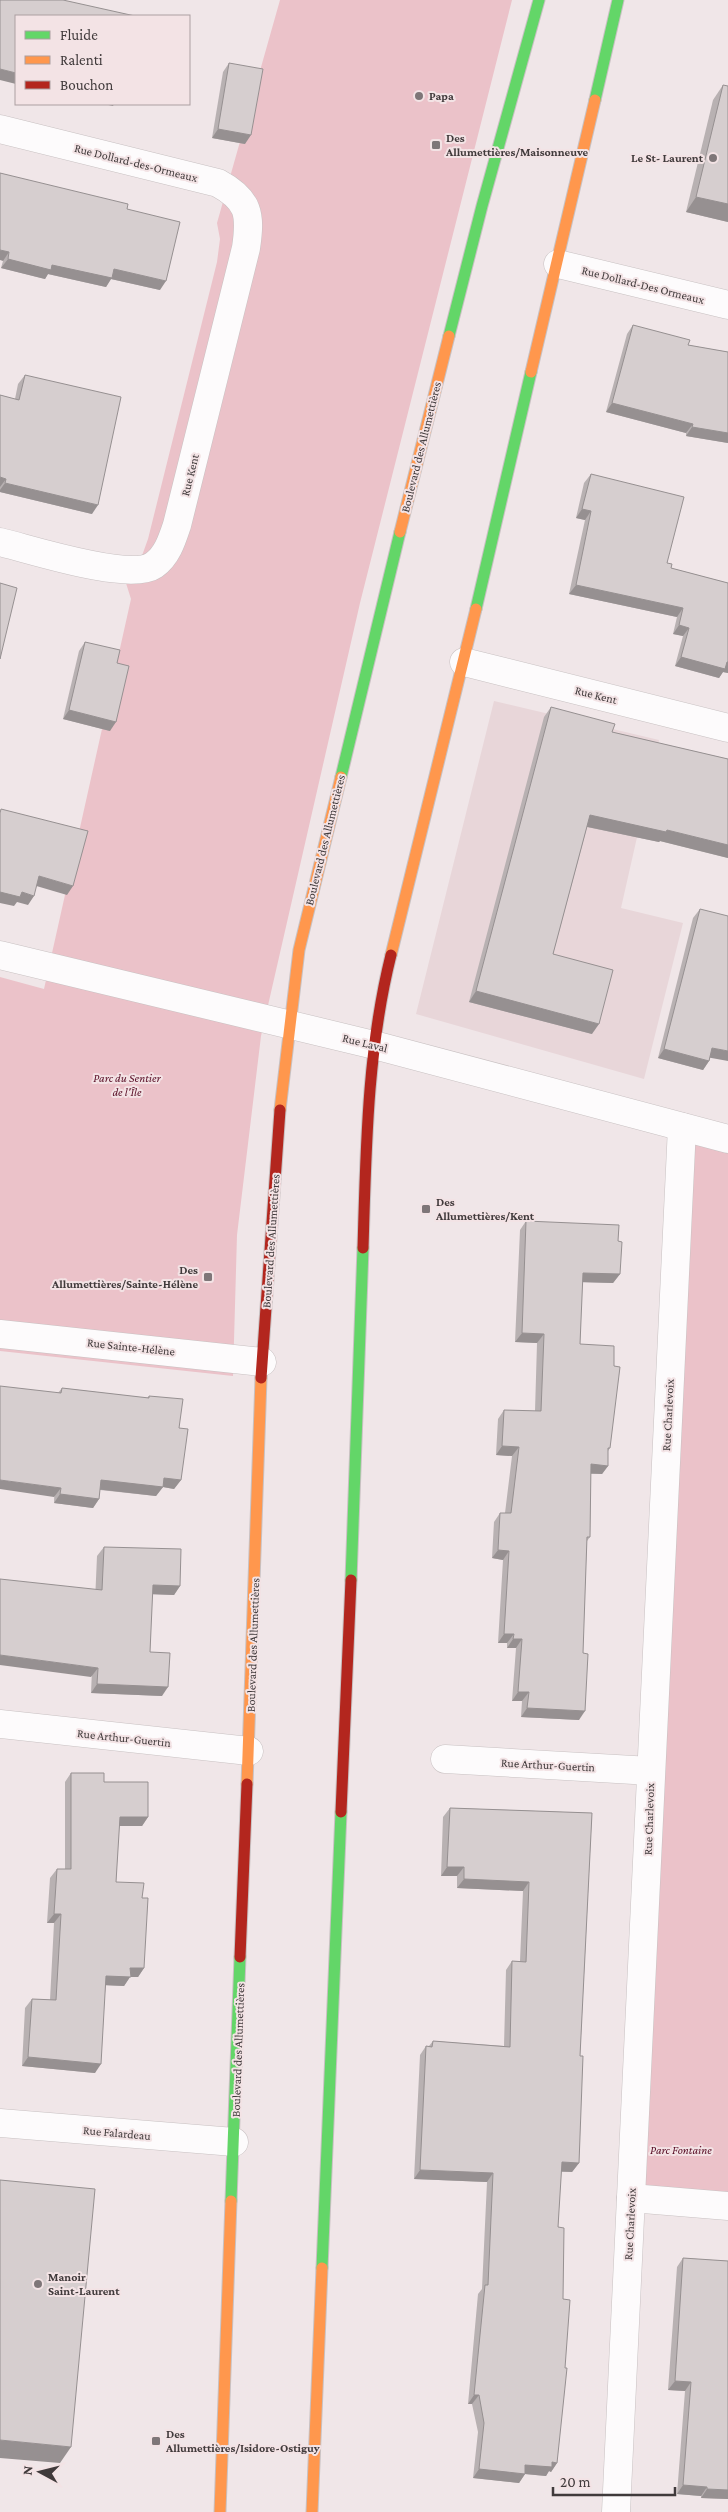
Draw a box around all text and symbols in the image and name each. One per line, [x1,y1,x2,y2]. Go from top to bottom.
legend [15,15,190,105]
text: Fluide [60,27,98,43]
text: Ralenti [60,52,103,68]
text: Bouchon [60,77,113,93]
place label: Papa [429,89,454,103]
marker: Papa [413,90,425,102]
place label: Des Allumettières/Maisonneuve [445,131,589,159]
marker: Des Allumettières/Maisonneuve [430,139,442,151]
street label: Rue Dollard-des-Ormeaux [73,141,199,185]
place label: Le St- Laurent [631,151,704,165]
marker: Le St- Laurent [707,152,719,164]
street label: Rue Dollard-Des Ormeaux [580,263,706,307]
street label: Boulevard des Allumettières [398,380,444,514]
street label: Rue Kent [178,452,202,497]
street label: Rue Kent [574,683,619,707]
street label: Boulevard des Allumettières [302,773,348,907]
street label: Rue Laval [341,1031,389,1055]
park label: Parc du Sentier de l'Île [93,1071,162,1099]
street label: Boulevard des Allumettières [259,1173,283,1308]
place label: Des Allumettières/Kent [435,1195,535,1223]
marker: Des Allumettières/Kent [420,1203,432,1215]
place label: Des Allumettières/Sainte-Hélène [51,1263,198,1291]
marker: Des Allumettières/Sainte-Hélène [202,1271,214,1283]
street label: Rue Sainte-Hélène [86,1335,176,1359]
street label: Rue Charlevoix [659,1378,677,1451]
street label: Boulevard des Allumettières [244,1577,262,1712]
street label: Rue Arthur-Guertin [77,1726,172,1750]
street label: Rue Arthur-Guertin [501,1756,596,1774]
street label: Rue Charlevoix [641,1782,657,1855]
street label: Boulevard des Allumettières [229,1982,247,2117]
street label: Rue Falardeau [83,2123,152,2143]
park label: Parc Fontaine [650,2143,712,2157]
street label: Rue Charlevoix [621,2187,639,2260]
place label: Manoir Saint-Laurent [48,2270,120,2298]
marker: Manoir Saint-Laurent [32,2278,44,2290]
place label: Des Allumettières/Isidore-Ostiguy [165,2427,320,2455]
marker: Des Allumettières/Isidore-Ostiguy [150,2435,162,2447]
north arrow [15,2447,65,2497]
text: N [19,2464,36,2476]
scale bar [553,2464,676,2496]
text: 20 m [560,2474,591,2490]

